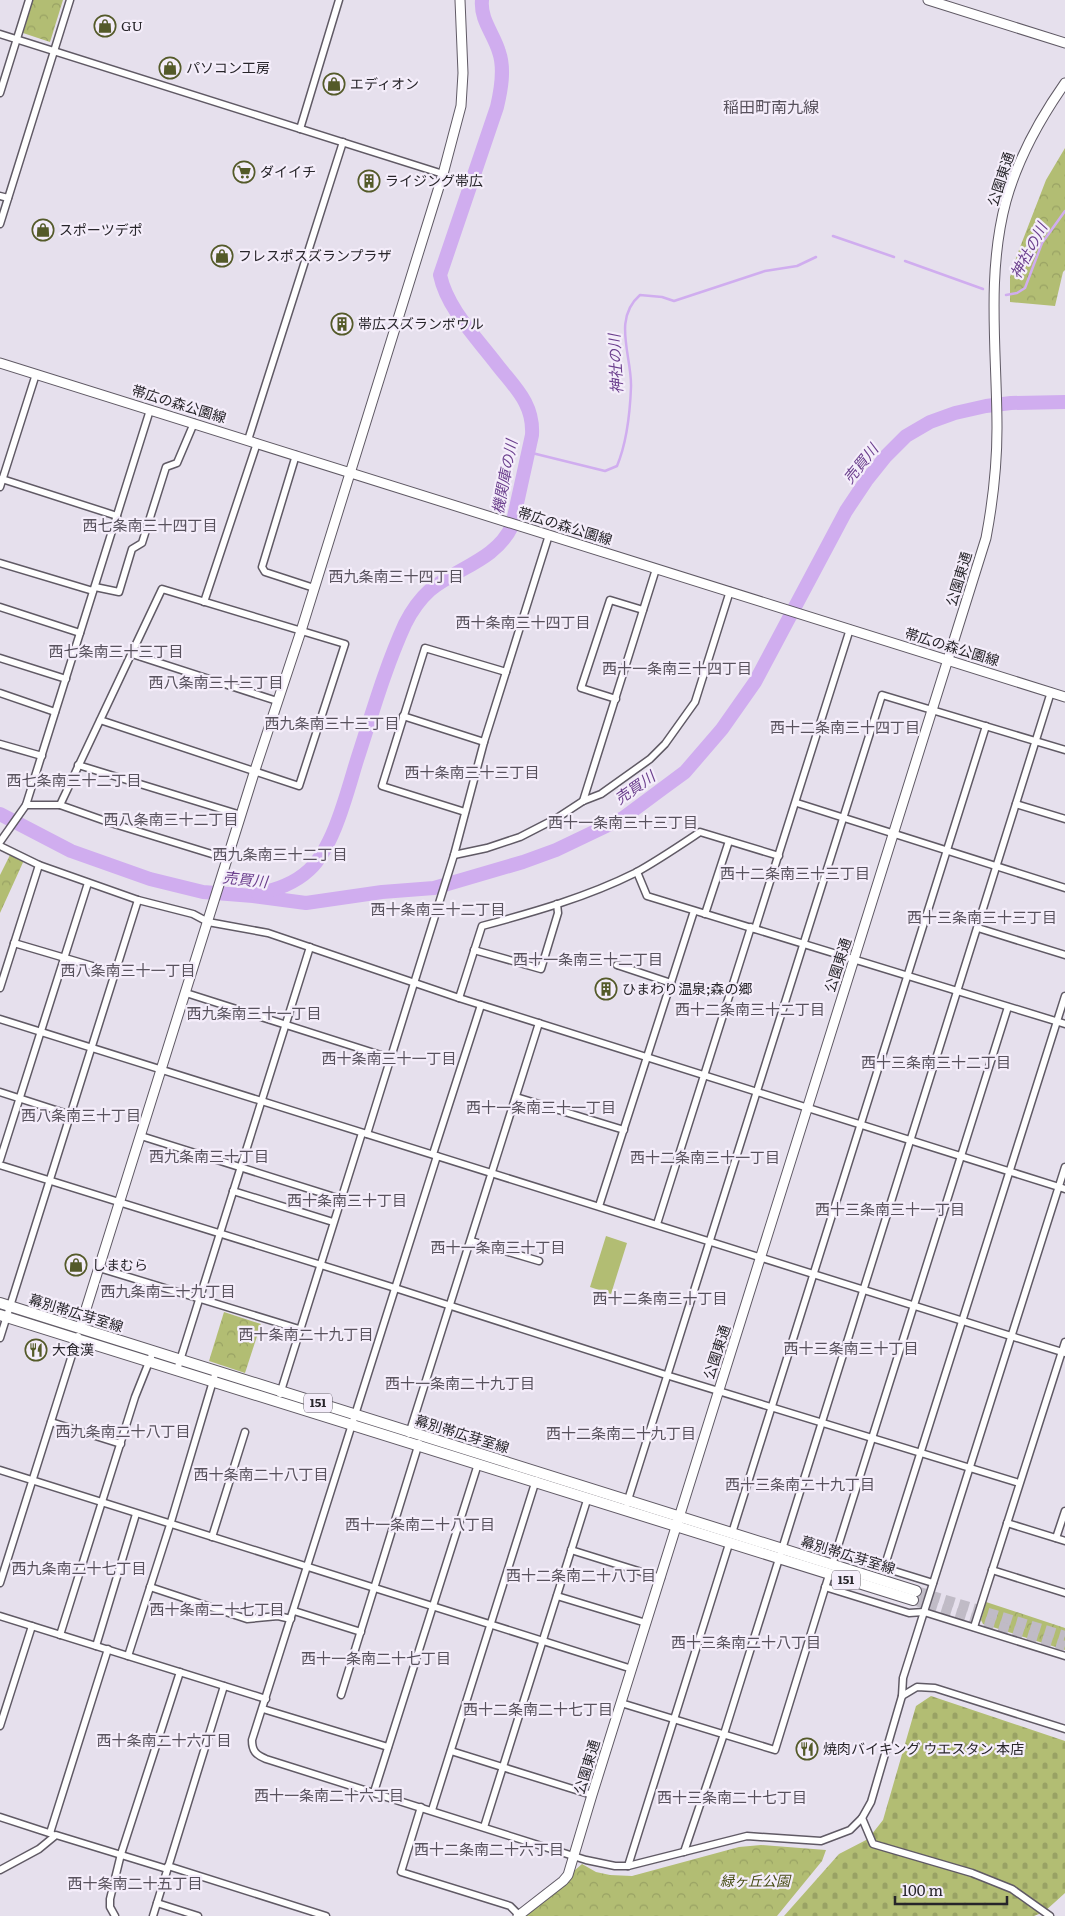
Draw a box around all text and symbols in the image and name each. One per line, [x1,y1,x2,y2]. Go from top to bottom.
shop icon: GU [93,14,117,38]
place label: GU [121,15,143,35]
shop icon: パソコン工房 [158,56,182,80]
place label: パソコン工房 [186,57,270,77]
shop icon: エディオン [322,72,346,96]
place label: エディオン [350,73,419,93]
district label: 稲田町南九線 [723,94,819,118]
street label: 公園東通 [982,149,1018,208]
supermarket icon: ダイイチ [232,160,256,184]
place label: ダイイチ [260,161,316,181]
building icon: ライジング帯広 [357,169,381,193]
place label: ライジング帯広 [385,170,483,190]
water label: 神社の川 [1003,217,1053,282]
shop icon: スポーツデポ [31,218,55,242]
place label: スポーツデポ [59,219,143,239]
shop icon: フレスポスズランプラザ [210,244,234,268]
place label: フレスポスズランプラザ [238,245,392,265]
building icon: 帯広スズランボウル [330,312,354,336]
place label: 帯広スズランボウル [358,313,484,333]
water label: 神社の川 [601,332,628,395]
street label: 帯広の森公園線 [130,379,229,427]
water label: 機関庫の川 [485,436,522,516]
water label: 売買川 [837,437,884,488]
street label: 帯広の森公園線 [516,501,615,549]
district label: 西七条南三十四丁目 [82,513,218,536]
street label: 公園東通 [940,549,976,608]
district label: 西九条南三十四丁目 [328,564,464,587]
district label: 西十条南三十四丁目 [455,610,591,633]
street label: 帯広の森公園線 [903,622,1002,670]
district label: 西七条南三十三丁目 [48,639,184,662]
district label: 西十一条南三十四丁目 [602,656,752,679]
district label: 西八条南三十三丁目 [148,670,284,693]
district label: 西九条南三十三丁目 [264,711,400,734]
district label: 西十二条南三十四丁目 [770,715,920,738]
district label: 西十条南三十三丁目 [404,760,540,783]
water label: 売買川 [609,763,661,809]
district label: 西七条南三十二丁目 [6,768,142,791]
district label: 西八条南三十二丁目 [103,807,239,830]
district label: 西十一条南三十三丁目 [548,810,698,833]
district label: 西九条南三十二丁目 [212,842,348,865]
district label: 西十二条南三十三丁目 [720,861,870,884]
water label: 売買川 [222,865,271,893]
district label: 西十条南三十二丁目 [370,897,506,920]
district label: 西十三条南三十三丁目 [907,905,1057,928]
street label: 公園東通 [819,935,855,994]
district label: 西十一条南三十二丁目 [513,947,663,970]
district label: 西八条南三十一丁目 [60,958,196,981]
building icon: ひまわり温泉;森の郷 [594,977,618,1001]
place label: ひまわり温泉;森の郷 [622,978,753,998]
district label: 西十二条南三十二丁目 [675,997,825,1020]
district label: 西九条南三十一丁目 [186,1001,322,1024]
district label: 西十条南三十一丁目 [321,1046,457,1069]
district label: 西十三条南三十二丁目 [861,1050,1011,1073]
district label: 西十一条南三十一丁目 [466,1095,616,1118]
district label: 西八条南三十丁目 [21,1103,141,1126]
district label: 西九条南三十丁目 [149,1144,269,1167]
district label: 西十二条南三十一丁目 [630,1145,780,1168]
district label: 西十条南三十丁目 [287,1188,407,1211]
district label: 西十三条南三十一丁目 [815,1197,965,1220]
district label: 西十一条南三十丁目 [430,1235,566,1258]
shop icon: しまむら [64,1253,88,1277]
place label: しまむら [92,1254,148,1274]
district label: 西九条南二十九丁目 [100,1279,236,1302]
district label: 西十二条南三十丁目 [592,1286,728,1309]
street label: 幕別帯広芽室線 [27,1288,126,1336]
district label: 西十条南二十九丁目 [238,1322,374,1345]
street label: 公園東通 [698,1322,734,1381]
district label: 西十三条南三十丁目 [783,1336,919,1359]
restaurant icon: 大食漢 [24,1338,48,1362]
place label: 大食漢 [52,1339,94,1359]
district label: 西十一条南二十九丁目 [385,1371,535,1394]
road number: 151 [304,1394,332,1412]
street label: 幕別帯広芽室線 [413,1409,512,1457]
district label: 西九条南二十八丁目 [55,1419,191,1442]
district label: 西十二条南二十九丁目 [546,1421,696,1444]
district label: 西十条南二十八丁目 [193,1462,329,1485]
district label: 西十三条南二十九丁目 [725,1472,875,1495]
district label: 西十一条南二十八丁目 [345,1512,495,1535]
street label: 幕別帯広芽室線 [799,1530,898,1578]
district label: 西九条南二十七丁目 [11,1556,147,1579]
district label: 西十二条南二十八丁目 [506,1563,656,1586]
road number: 151 [832,1570,860,1590]
district label: 西十条南二十七丁目 [149,1597,285,1620]
district label: 西十三条南二十八丁目 [671,1630,821,1653]
district label: 西十一条南二十七丁目 [301,1646,451,1669]
district label: 西十二条南二十七丁目 [463,1697,613,1720]
district label: 西十条南二十六丁目 [96,1728,232,1751]
street label: 公園東通 [568,1737,604,1796]
restaurant icon: 焼肉バイキング ウエスタン 本店 [795,1737,819,1761]
place label: 焼肉バイキング ウエスタン 本店 [823,1738,1024,1758]
district label: 西十一条南二十六丁目 [254,1783,404,1806]
district label: 西十三条南二十七丁目 [657,1785,807,1808]
district label: 西十二条南二十六丁目 [414,1837,564,1860]
park label: 緑ヶ丘公園 [720,1870,792,1890]
district label: 西十条南二十五丁目 [67,1871,203,1894]
scale bar [895,1874,1008,1906]
text: 100 m [902,1878,943,1901]

